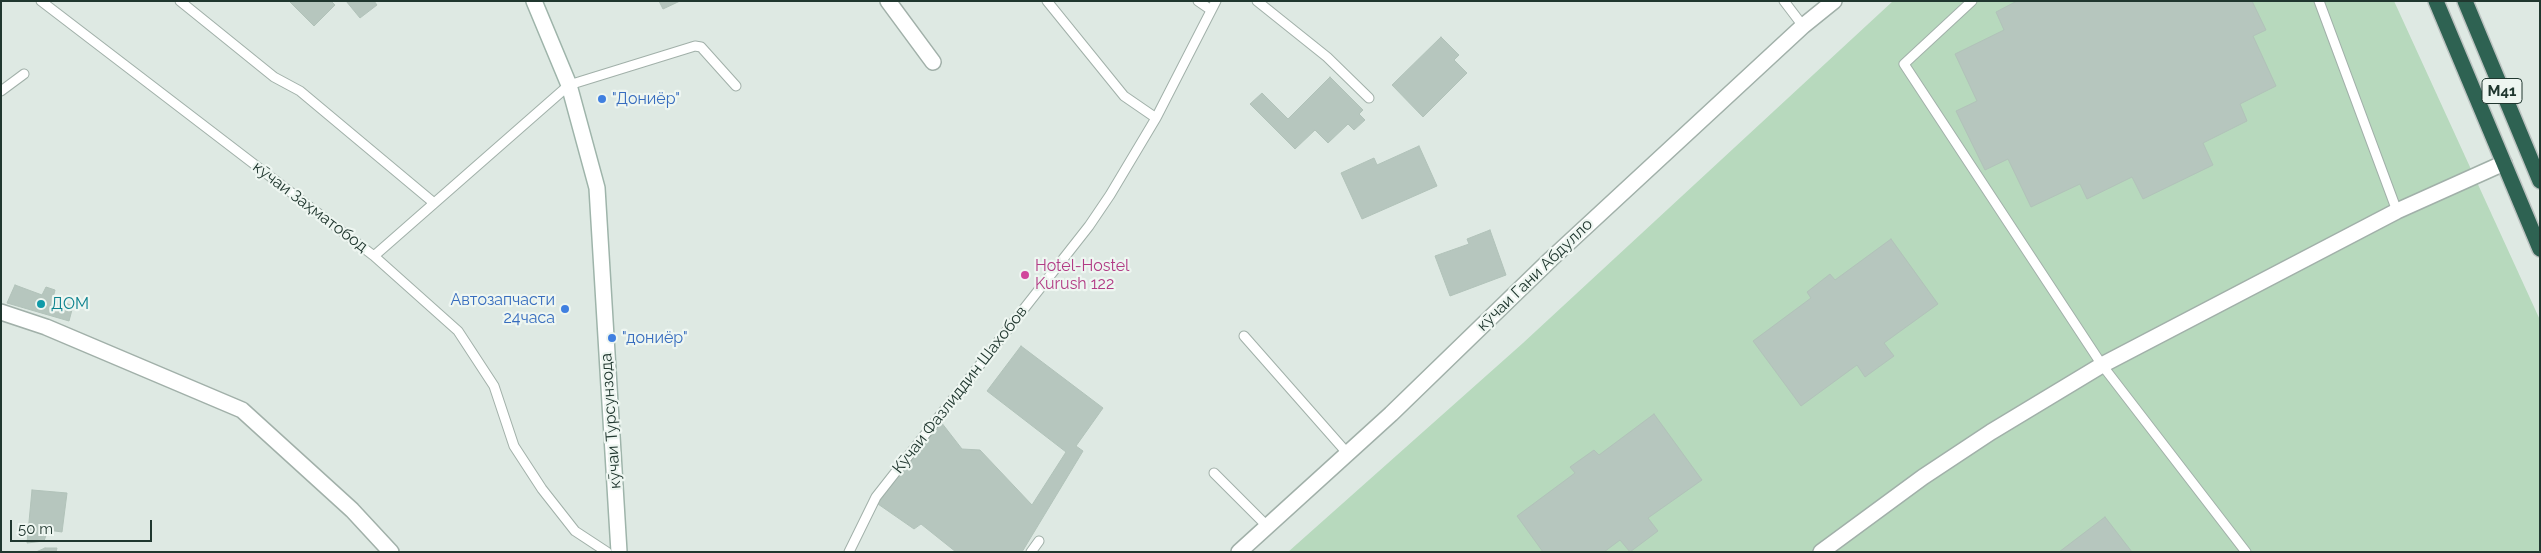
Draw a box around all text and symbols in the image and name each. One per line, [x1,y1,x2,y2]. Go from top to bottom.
road number: M41 [2482,78,2522,104]
place label: "Дониёр" [612,89,680,109]
marker: "Дониёр" [596,93,608,105]
street label: кӯчаи Заҳматобод [249,158,371,256]
street label: кӯчаи Гани Абдулло [1473,215,1597,335]
place label: Hotel-Hostel Kurush 122 [1035,256,1129,294]
marker: Hotel-Hostel Kurush 122 [1019,269,1031,281]
place label: Автозапчасти 24часа [450,290,555,328]
place label: ДОМ [51,294,89,314]
marker: ДОМ [35,298,47,310]
street label: Кӯчаи Фазлиддин Шахобов [889,302,1031,478]
marker: Автозапчасти 24часа [559,303,571,315]
place label: "дониёр" [622,328,688,348]
marker: "дониёр" [606,332,618,344]
street label: кӯчаи Турсунзода [597,352,625,490]
scale bar [12,510,155,542]
text: 50 m [18,520,53,538]

